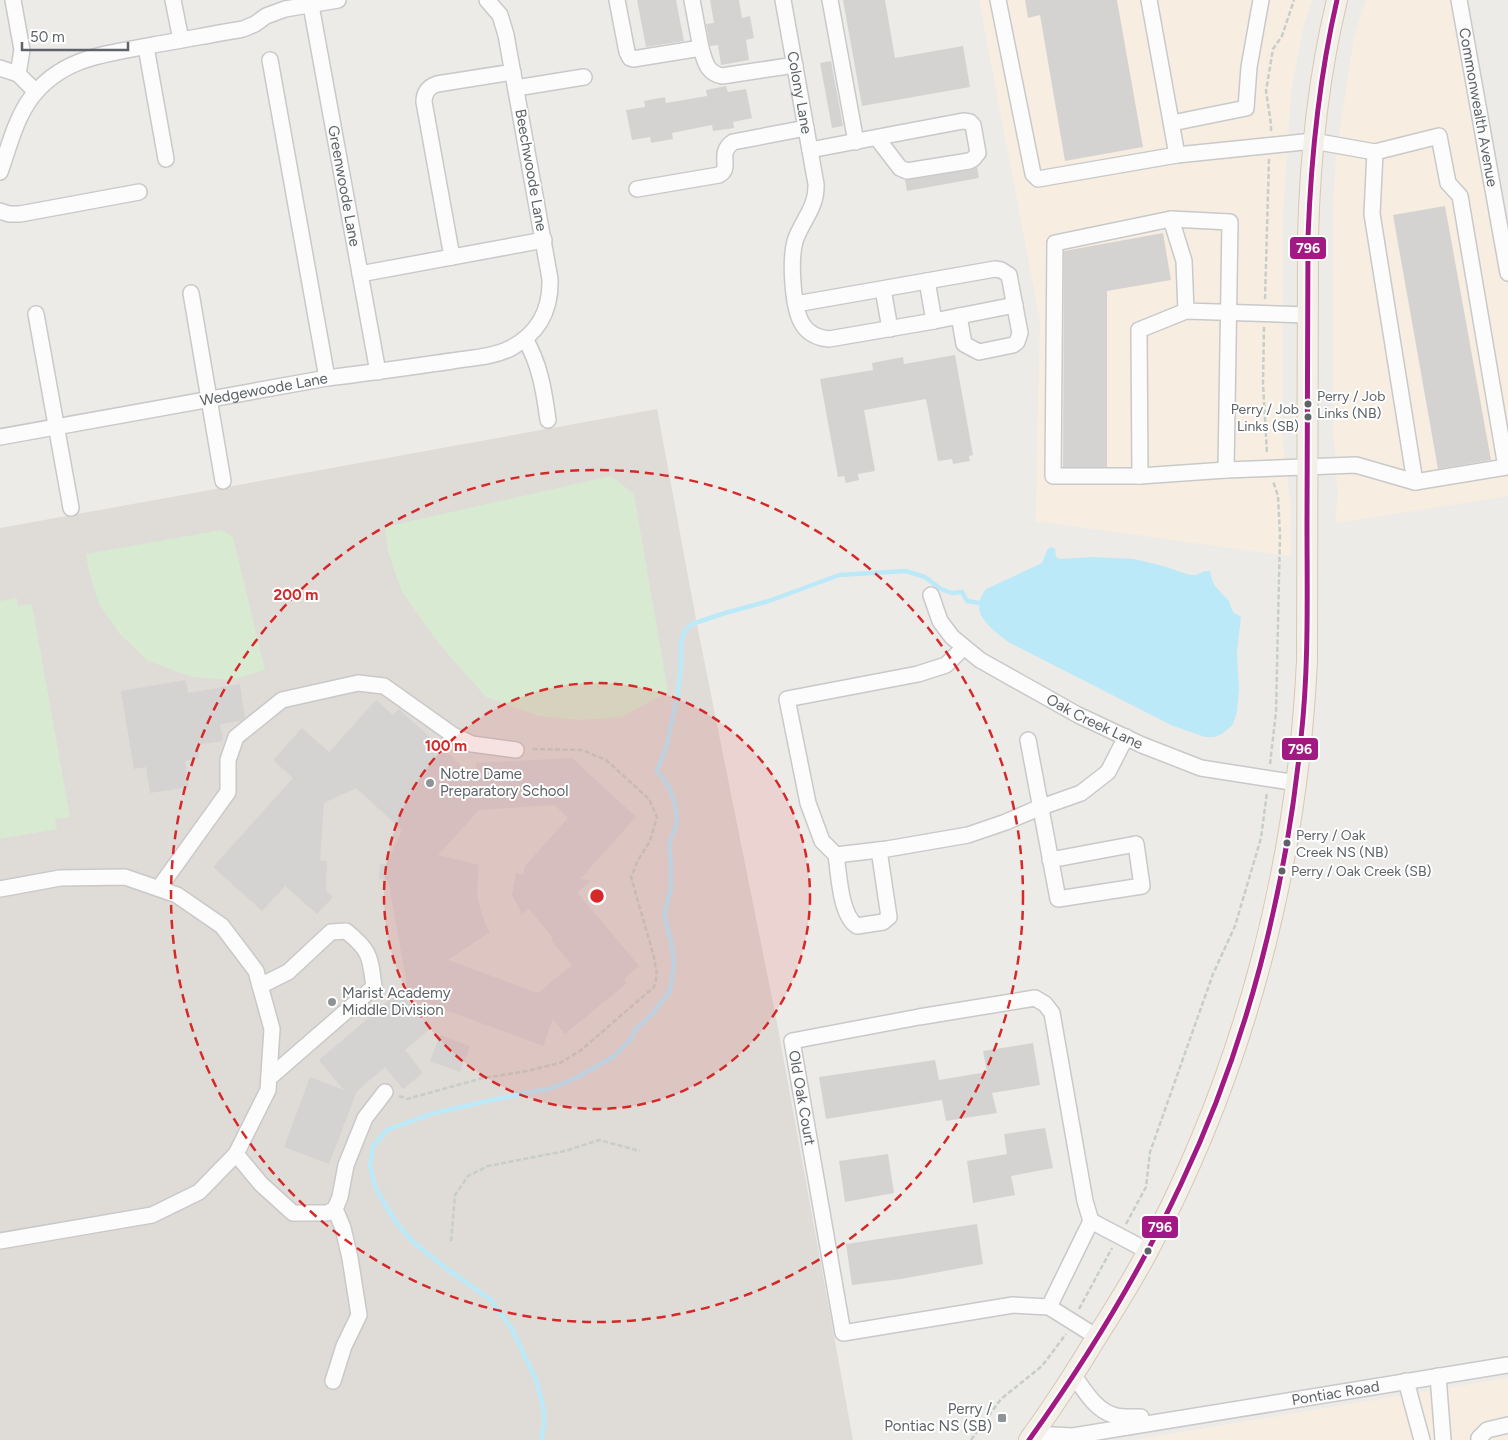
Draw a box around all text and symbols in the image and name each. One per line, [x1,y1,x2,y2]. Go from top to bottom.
scale bar [22,20,129,52]
street label: Commonwealth Avenue [1455,26,1501,188]
text: 50 m [30,28,65,46]
street label: Colony Lane [783,50,816,135]
street label: Beechwoode Lane [511,108,551,232]
street label: Greenwoode Lane [324,124,364,248]
line badge: 796 [1289,236,1327,260]
text: 796 [1296,240,1320,257]
street label: Wedgewoode Lane [198,369,329,410]
place label: Perry / Job Links (NB) [1317,388,1385,422]
marker: Perry / Job Links (NB) [1303,399,1313,409]
place label: Perry / Job Links (SB) [1231,401,1299,435]
marker: Perry / Job Links (SB) [1303,412,1313,422]
text: 200 m [274,586,318,604]
street label: Oak Creek Lane [1043,690,1146,753]
text: 100 m [425,737,467,755]
line badge: 796 [1281,737,1319,761]
text: 796 [1288,741,1312,758]
place label: Notre Dame Preparatory School [440,765,569,800]
marker: Notre Dame Preparatory School [424,777,436,789]
place label: Perry / Oak Creek NS (NB) [1296,827,1389,861]
marker: Perry / Oak Creek NS (NB) [1282,838,1292,848]
place label: Perry / Oak Creek (SB) [1291,863,1431,880]
marker: Perry / Oak Creek (SB) [1277,866,1287,876]
centre of rings [588,887,606,905]
place label: Marist Academy Middle Division [342,984,451,1019]
marker: Marist Academy Middle Division [326,996,338,1008]
street label: Old Oak Court [785,1049,819,1147]
line badge: 796 [1141,1215,1179,1239]
text: 796 [1148,1219,1172,1236]
unlabelled marker [1143,1246,1153,1256]
street label: Pontiac Road [1290,1377,1381,1409]
place label: Perry / Pontiac NS (SB) [884,1400,992,1435]
marker: Perry / Pontiac NS (SB) [996,1412,1008,1424]

